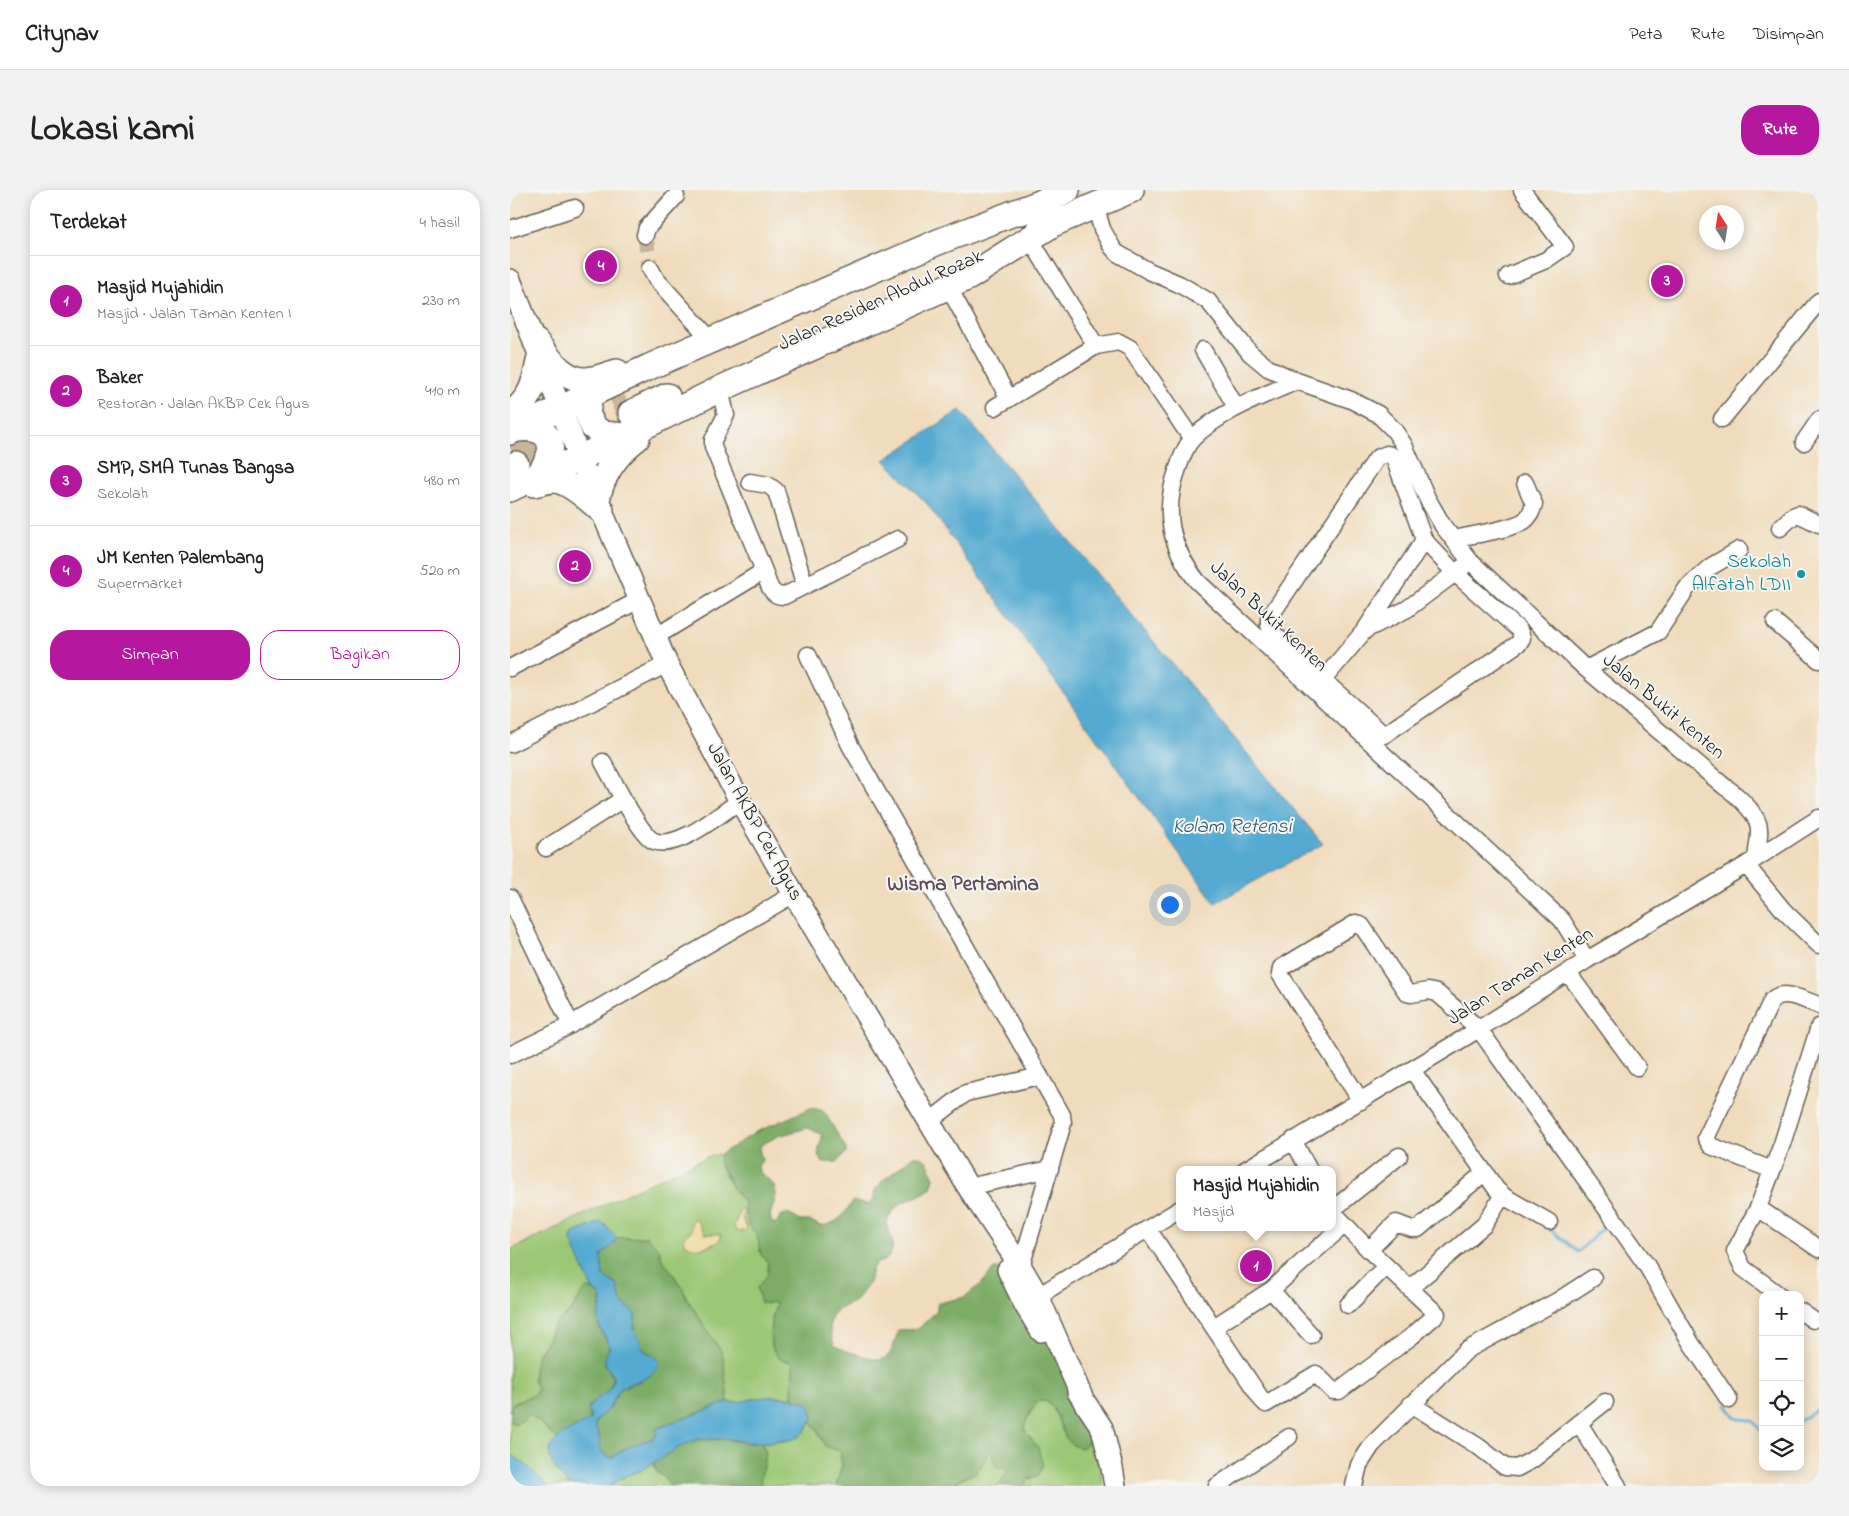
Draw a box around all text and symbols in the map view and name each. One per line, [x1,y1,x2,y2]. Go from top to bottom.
text: Citynav [25,17,98,52]
text: Peta [1629,22,1662,48]
text: Rute [1690,22,1725,48]
text: Disimpan [1753,22,1824,48]
text: Lokasi kami [30,105,195,156]
button: Rute [1741,105,1819,155]
north arrow [1699,205,1744,250]
text: Terdekat [50,208,127,238]
text: 4 hasil [419,211,460,235]
street label: Jalan Residen Abdul Rozak [774,243,988,359]
pin: 4 [585,247,617,285]
pin: 3 [1651,262,1683,300]
text: Masjid Mujahidin [97,275,223,302]
text: 1 [63,289,69,313]
text: 230 m [422,289,460,313]
text: Masjid · Jalan Taman Kenten I [97,302,291,326]
text: Baker [97,365,143,392]
text: 2 [62,379,70,403]
text: 410 m [425,379,460,403]
text: Restoran · Jalan AKBP Cek Agus [97,392,309,416]
text: SMP, SMA Tunas Bangsa [97,455,294,482]
text: 3 [63,469,69,493]
text: 480 m [424,469,460,493]
text: Sekolah [97,482,148,506]
text: JM Kenten Palembang [97,545,263,572]
pin: 2 [559,547,591,585]
place label: Sekolah Alfatah LDII [1692,548,1791,600]
street label: Jalan Bukit Kenten [1202,554,1334,680]
text: 4 [63,559,69,583]
text: 520 m [420,559,460,583]
marker: Sekolah Alfatah LDII [1795,568,1807,580]
text: Supermarket [97,572,183,596]
button: Simpan [50,630,250,680]
button: Bagikan [260,630,460,680]
street label: Jalan Bukit Kenten [1595,647,1731,767]
street label: Jalan AKBP Cek Agus [698,738,810,907]
water label: Kolam Retensi [1172,812,1294,842]
district label: Wisma Pertamina [887,870,1039,900]
your location [1157,892,1183,918]
street label: Jalan Taman Kenten [1442,920,1600,1034]
popup [1176,1166,1336,1231]
text: Masjid Mujahidin [1193,1173,1319,1200]
text: Masjid [1193,1200,1234,1224]
pin: 1 [1240,1247,1272,1285]
map controls [1759,1291,1804,1471]
button: + [1759,1291,1804,1336]
button: − [1759,1336,1804,1381]
button: locate [1759,1381,1804,1426]
button: layers [1759,1426,1804,1471]

